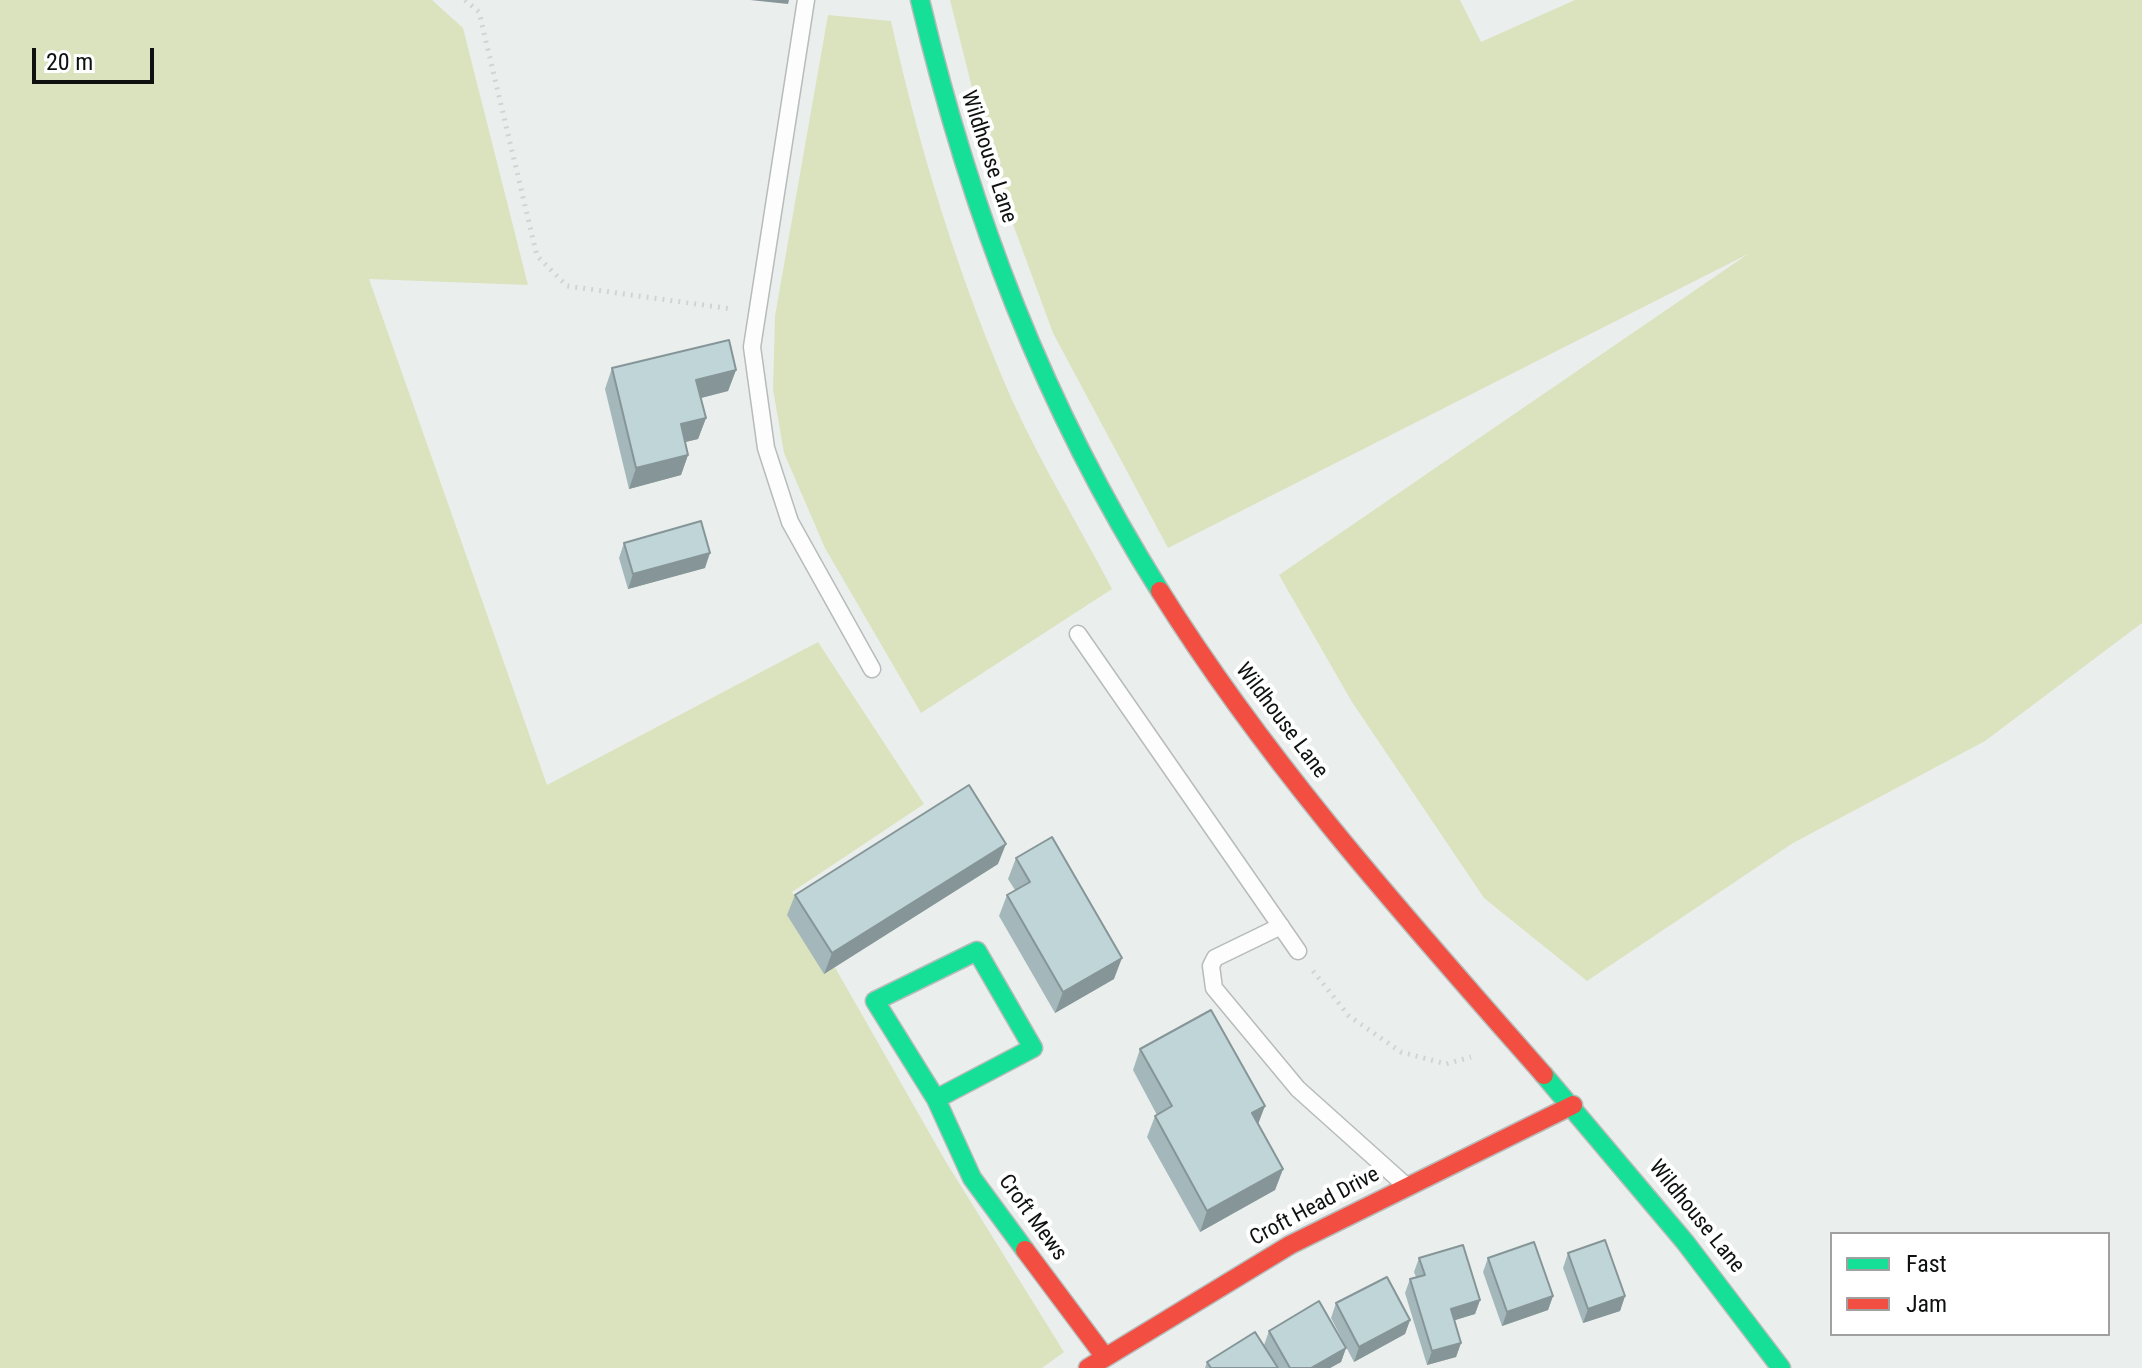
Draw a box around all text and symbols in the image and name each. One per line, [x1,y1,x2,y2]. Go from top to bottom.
scale bar [36,32,158,82]
text: 20 m [46,48,93,76]
street label: Wildhouse Lane [954,88,1022,226]
street label: Wildhouse Lane [1229,658,1333,784]
street label: Wildhouse Lane [1642,1155,1750,1279]
street label: Croft Head Drive [1246,1162,1384,1252]
street label: Croft Mews [992,1170,1072,1266]
legend [1830,1232,2110,1336]
text: Fast [1906,1250,1947,1278]
text: Jam [1906,1290,1947,1318]

